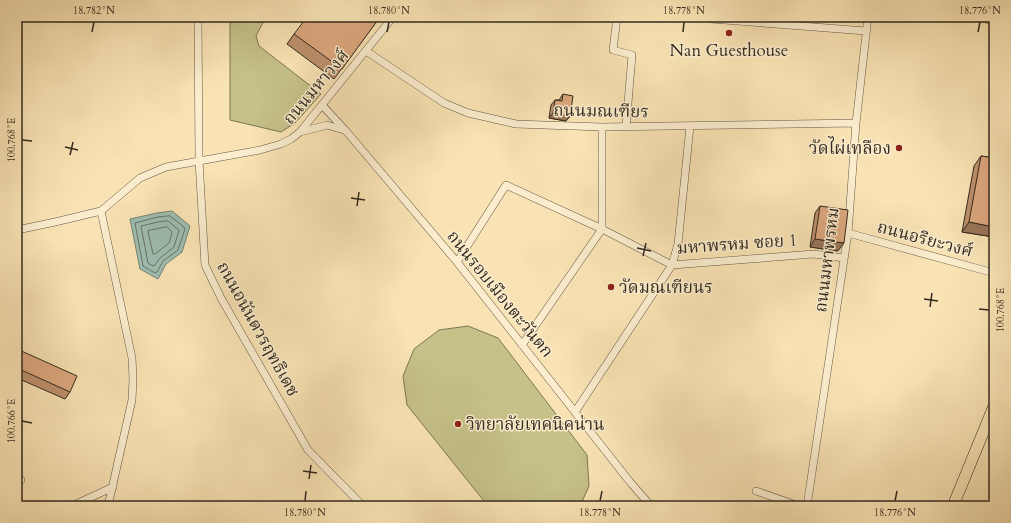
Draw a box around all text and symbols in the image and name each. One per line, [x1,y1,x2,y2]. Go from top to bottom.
text: 18.782°N [73,4,115,18]
text: 18.780°N [368,4,410,18]
text: 18.778°N [663,4,705,18]
text: 18.776°N [959,4,1001,18]
marker: Nan Guesthouse [724,28,734,38]
place label: Nan Guesthouse [670,39,788,62]
street label: ถนนมหาวงศ์ [278,45,354,129]
street label: ถนนมณเฑียร [553,99,649,123]
text: 100.768°E [5,118,19,162]
place label: วัดไผ่เทลือง [809,136,891,160]
marker: วัดไผ่เทลือง [894,143,904,153]
street label: ถนนมหาพรหม [809,206,845,314]
street label: ถนนอริยะวงศ์ [875,215,975,263]
street label: ถนนรอบเมืองตะวันตก [442,226,558,362]
street label: มหาพรหม ซอย 1 [676,228,798,260]
street label: ถนนอนันตวรฤทธิเดช [211,257,305,401]
place label: วัดมณเฑียนร [619,276,713,299]
marker: วัดมณเฑียนร [606,282,616,292]
text: 100.768°E [994,288,1008,332]
text: 100.766°E [5,399,19,443]
place label: วิทยาลัยเทคนิคน่าน [466,413,604,436]
marker: วิทยาลัยเทคนิคน่าน [453,419,463,429]
text: 18.780°N [284,506,326,520]
text: 18.778°N [579,506,621,520]
text: 18.776°N [874,506,916,520]

